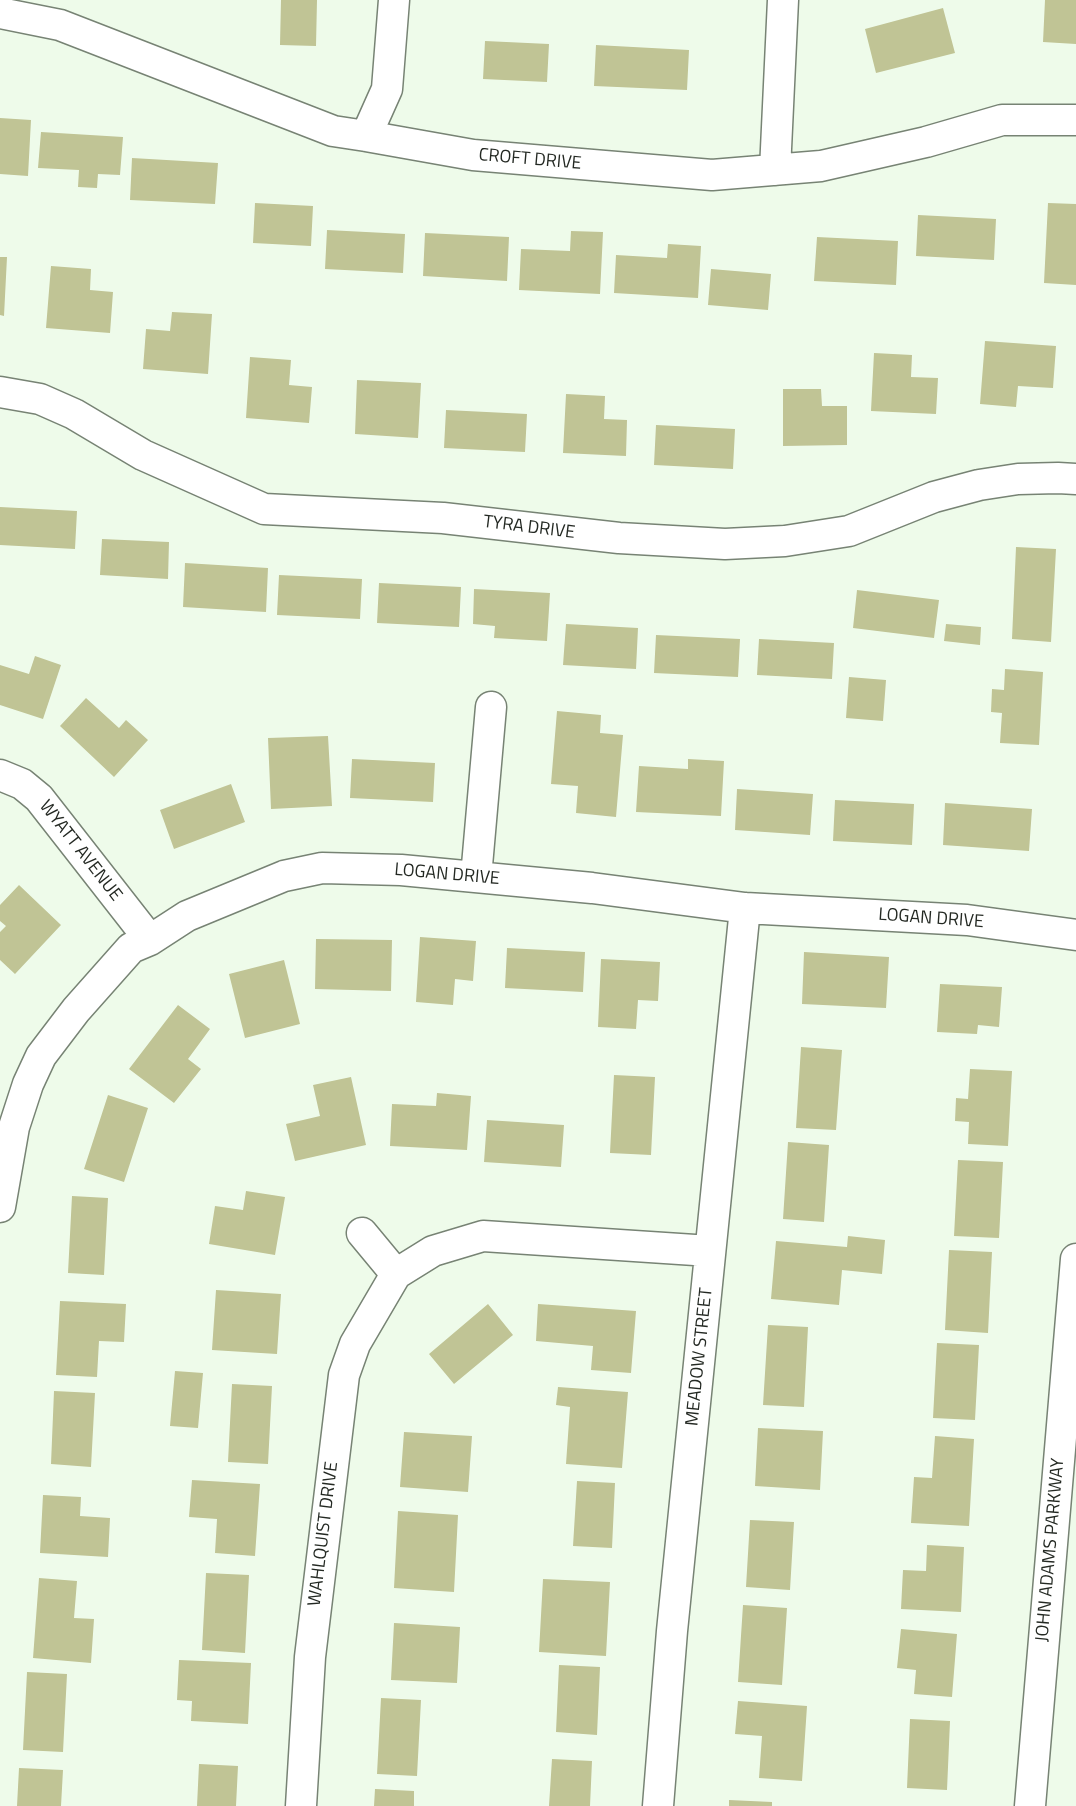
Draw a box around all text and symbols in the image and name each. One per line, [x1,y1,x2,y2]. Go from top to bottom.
street label: CROFT DRIVE [478,145,582,175]
street label: TYRA DRIVE [482,512,576,544]
street label: WYATT AVENUE [34,796,126,906]
street label: LOGAN DRIVE [393,860,501,890]
street label: LOGAN DRIVE [878,905,984,933]
street label: MEADOW STREET [682,1287,718,1427]
street label: JOHN ADAMS PARKWAY [1032,1457,1070,1643]
street label: WAHLQUIST DRIVE [304,1461,344,1607]

